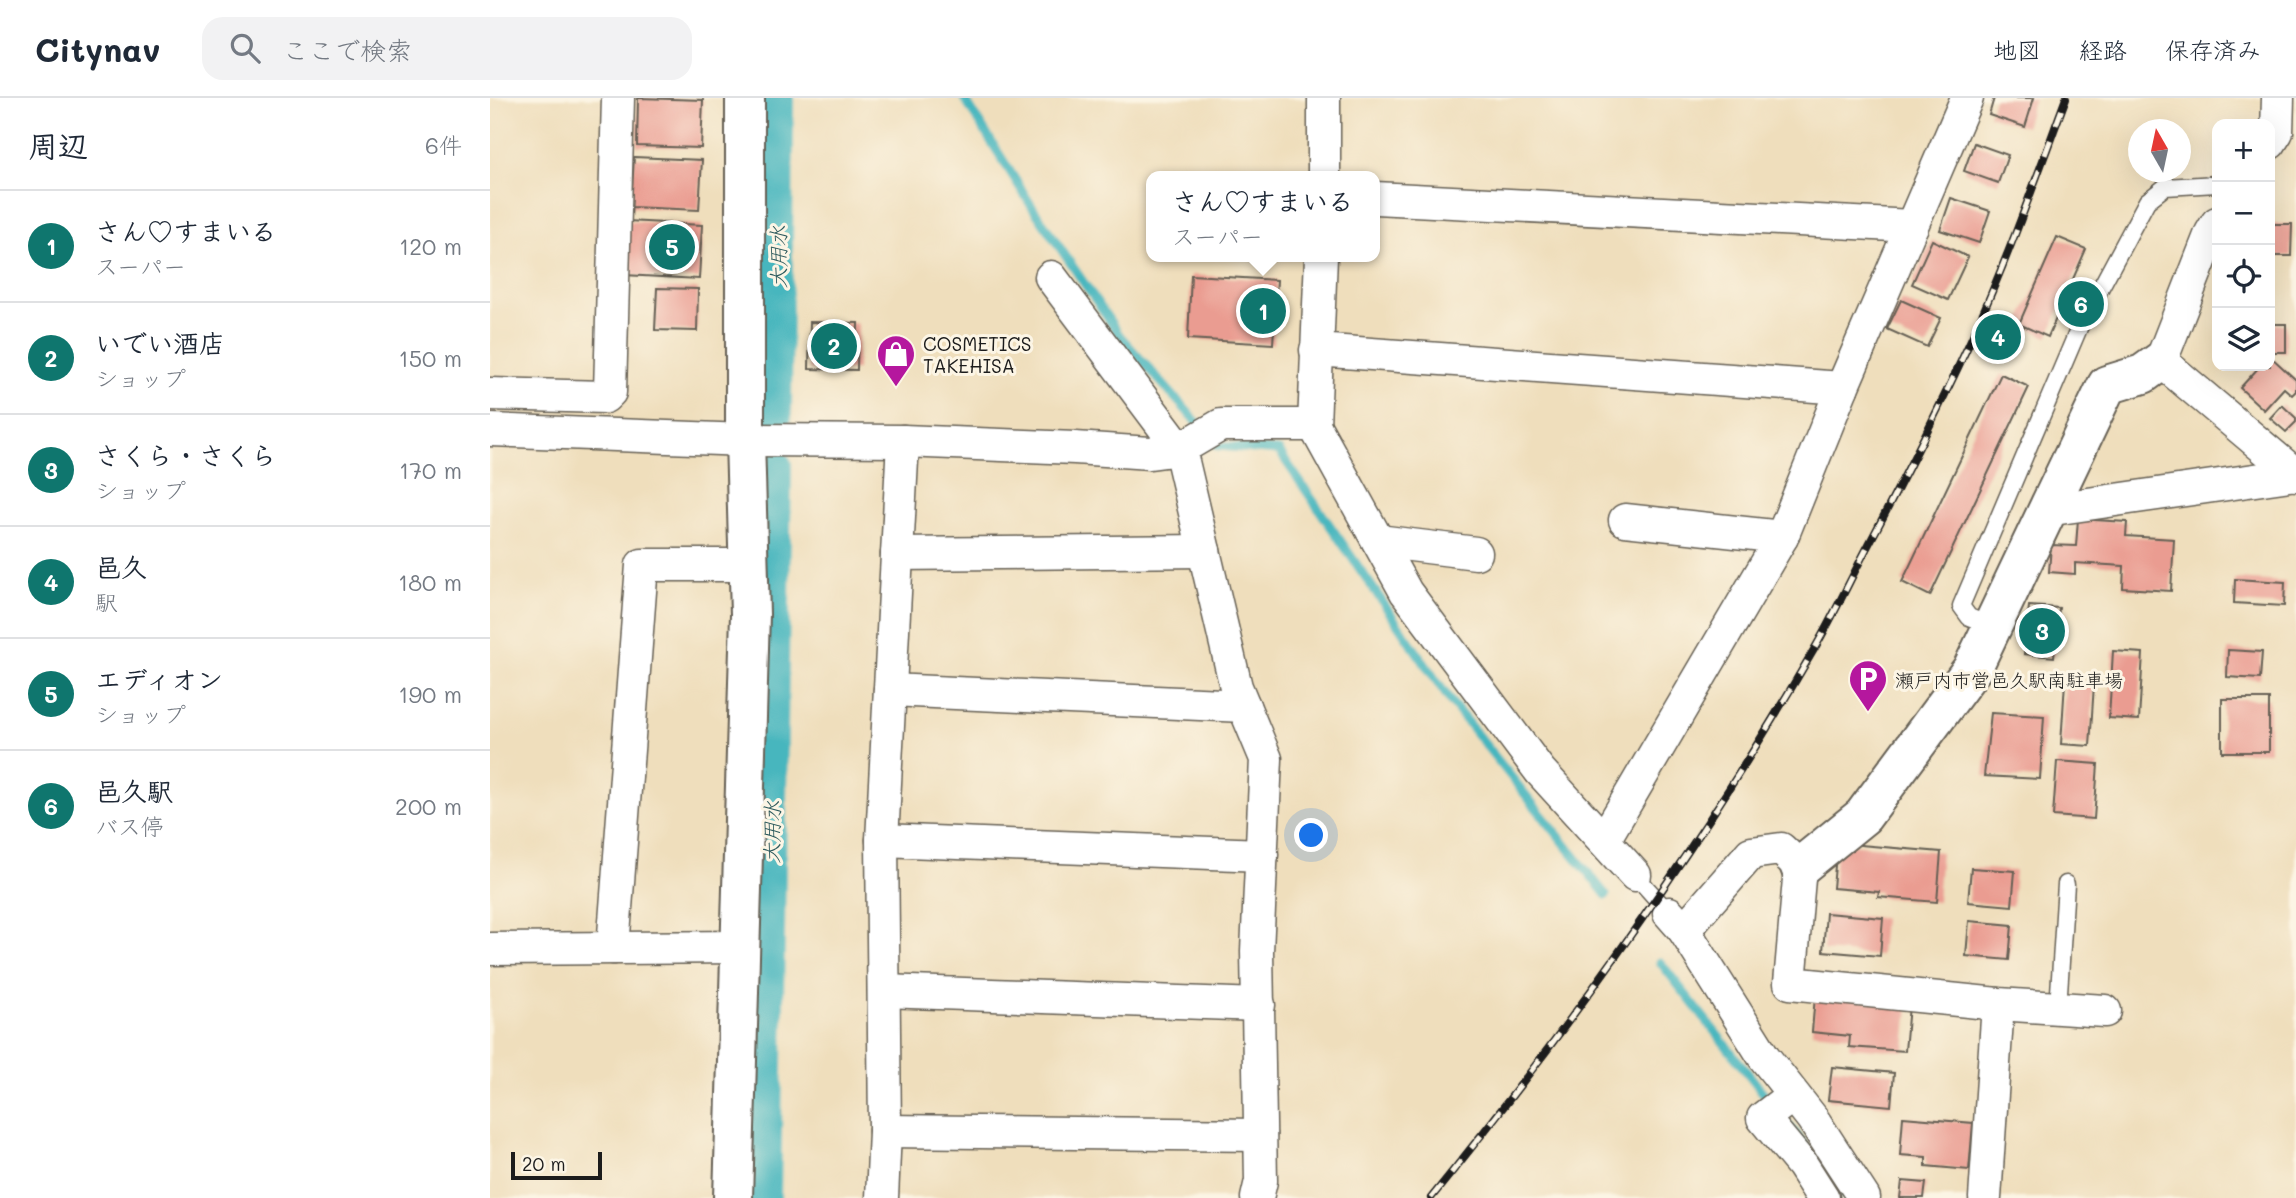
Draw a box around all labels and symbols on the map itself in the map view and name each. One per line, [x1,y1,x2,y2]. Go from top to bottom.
north arrow [2128,119,2191,182]
pin: 5 [649,221,695,273]
water label: 大用水 [764,226,791,289]
pin: 6 [2058,278,2104,330]
pin: 1 [1240,285,1286,337]
pin: 4 [1975,311,2021,363]
pin: 2 [811,320,857,372]
place label: COSMETICS TAKEHISA [923,331,1032,378]
shop icon: COSMETICS TAKEHISA [875,333,917,388]
pin: 3 [2019,605,2065,657]
parking icon: 瀬戸内市営邑久駅南駐車場 [1847,658,1889,713]
place label: 瀬戸内市営邑久駅南駐車場 [1895,667,2123,692]
water label: 大用水 [757,800,785,864]
your location [1294,818,1328,852]
scale bar [511,1149,602,1181]

